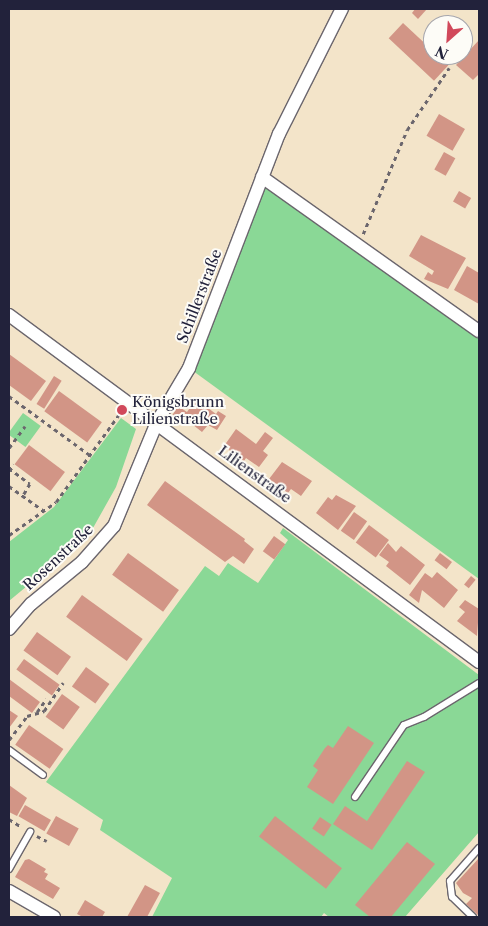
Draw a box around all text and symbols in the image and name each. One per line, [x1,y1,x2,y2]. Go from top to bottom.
north arrow [423,15,473,65]
text: N [432,42,451,63]
street label: Schillerstraße [173,246,225,346]
place label: Königsbrunn Lilienstraße [132,392,224,427]
marker: Königsbrunn Lilienstraße [116,404,128,416]
street label: Lilienstraße [215,441,295,507]
street label: Rosenstraße [19,520,97,594]

